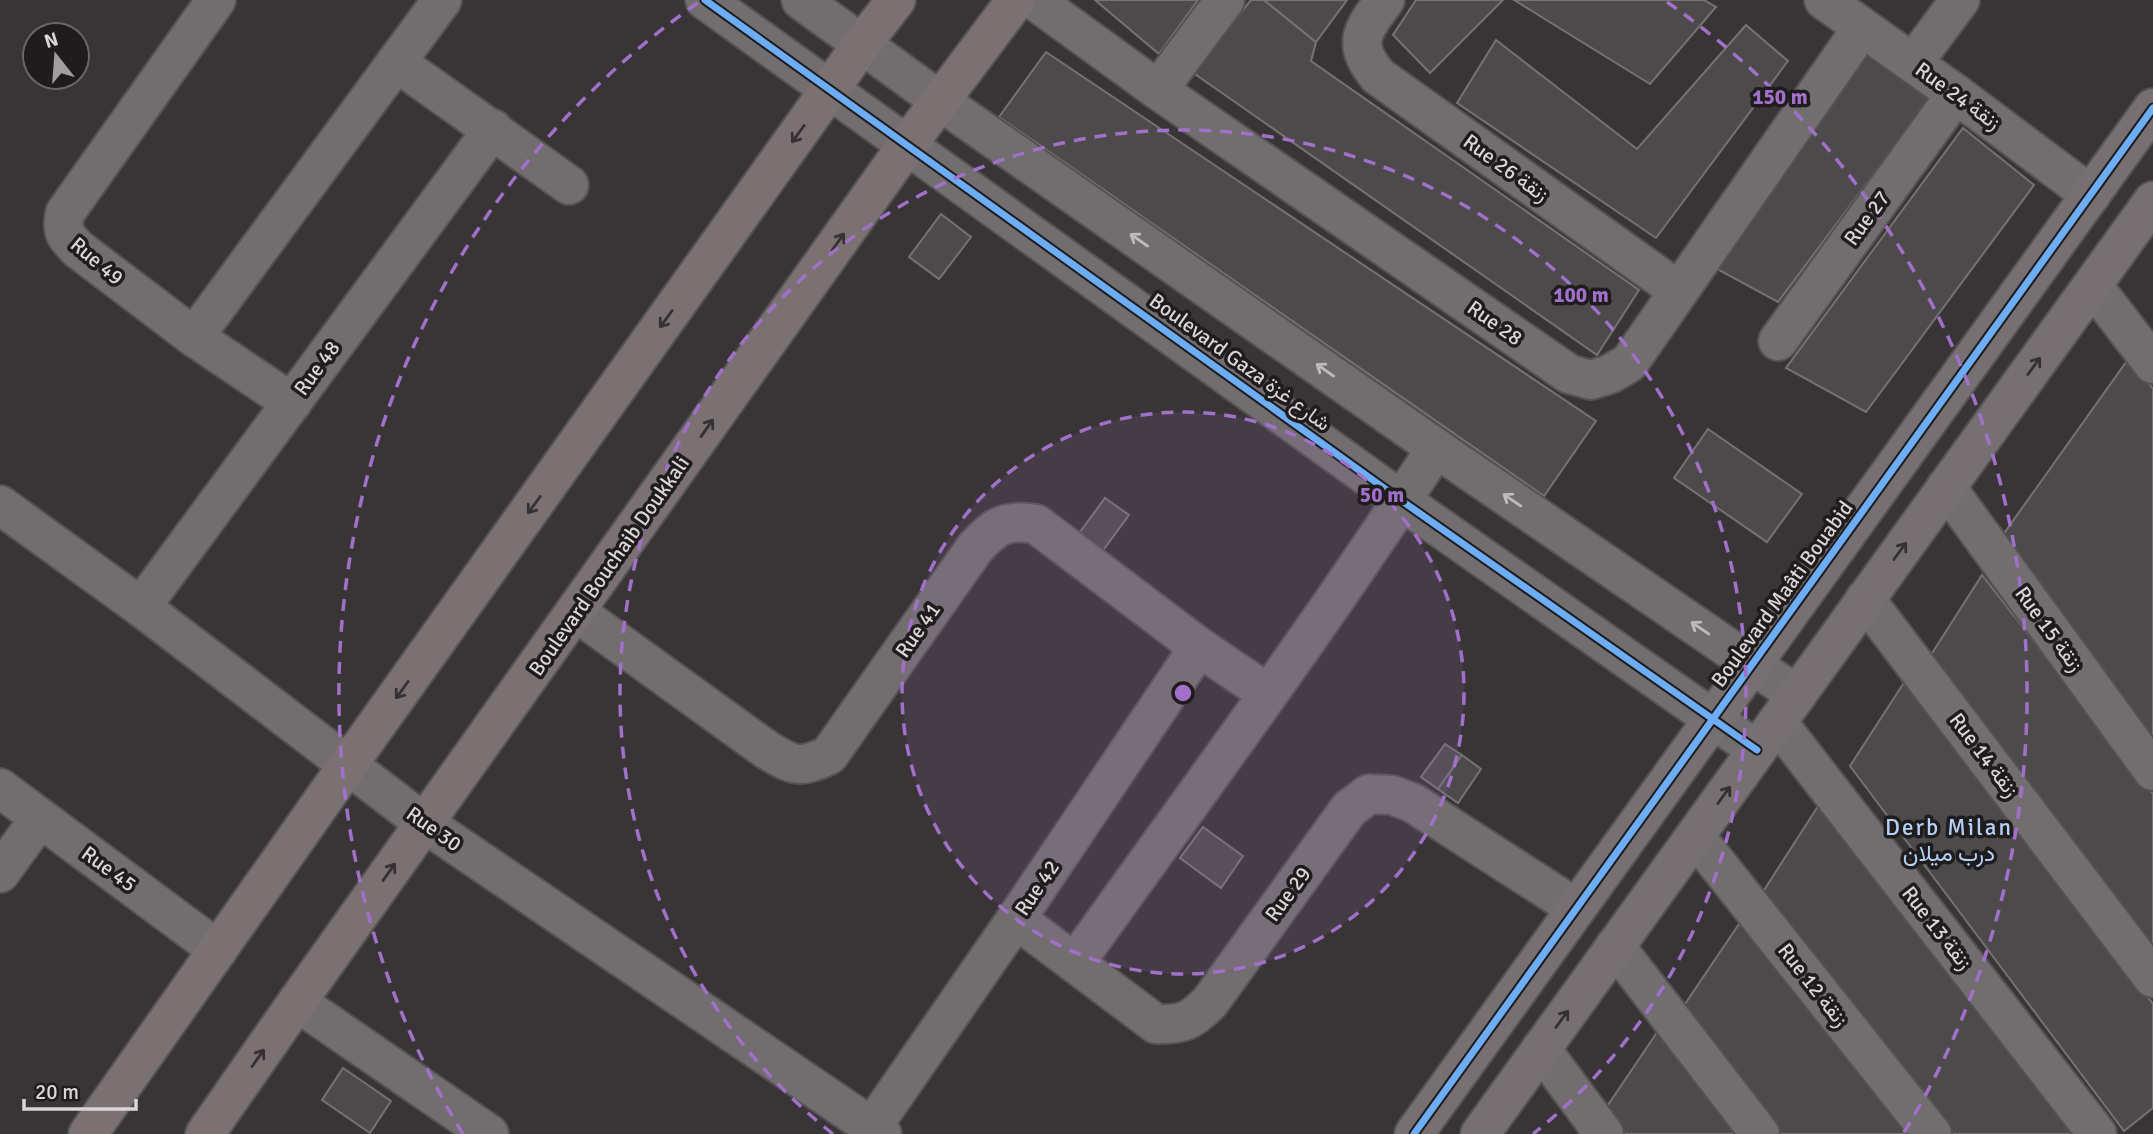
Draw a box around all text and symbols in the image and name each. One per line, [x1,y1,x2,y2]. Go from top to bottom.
north arrow [21,21,91,91]
text: N [41,27,61,54]
street label: Rue 24 زنقة [1910,56,2006,136]
text: 150 m [1752,84,1808,110]
one-way arrow [791,124,806,143]
street label: Rue 26 زنقة [1458,128,1554,208]
street label: Rue 27 [1838,186,1896,250]
street label: Rue 49 [65,231,129,291]
one-way arrow [831,233,845,252]
one-way arrow [1130,233,1149,247]
text: 100 m [1553,282,1609,308]
street label: Boulevard Gaza شارع غزة [1144,288,1336,437]
street label: Rue 28 [1462,295,1528,351]
one-way arrow [659,309,673,328]
street label: Rue 48 [288,336,346,400]
one-way arrow [2027,357,2041,376]
one-way arrow [1316,363,1335,377]
one-way arrow [700,419,714,438]
street label: Boulevard Bouchaib Doukkali [523,451,695,681]
text: 50 m [1360,482,1404,508]
one-way arrow [1503,493,1522,507]
one-way arrow [527,495,541,514]
street label: Boulevard Maâti Bouabid [1706,496,1858,692]
one-way arrow [1893,542,1908,561]
street label: Rue 15 زنقة [2009,581,2089,677]
street label: Rue 41 [890,597,946,663]
one-way arrow [1691,621,1710,635]
one-way arrow [395,680,409,699]
centre of rings [1171,681,1195,705]
street label: Rue 14 زنقة [1944,708,2024,802]
one-way arrow [1717,786,1732,805]
street label: Rue 30 [401,801,467,857]
district label: Derb Milan درب ميلان [1885,813,2013,868]
street label: Rue 45 [77,840,141,898]
street label: Rue 42 [1009,855,1065,921]
street label: Rue 29 [1259,862,1317,926]
one-way arrow [382,863,397,882]
street label: Rue 13 زنقة [1896,881,1978,975]
street label: Rue 12 زنقة [1772,938,1854,1032]
one-way arrow [1555,1010,1570,1029]
one-way arrow [251,1049,265,1068]
scale bar [24,1068,136,1112]
text: 20 m [35,1079,79,1105]

